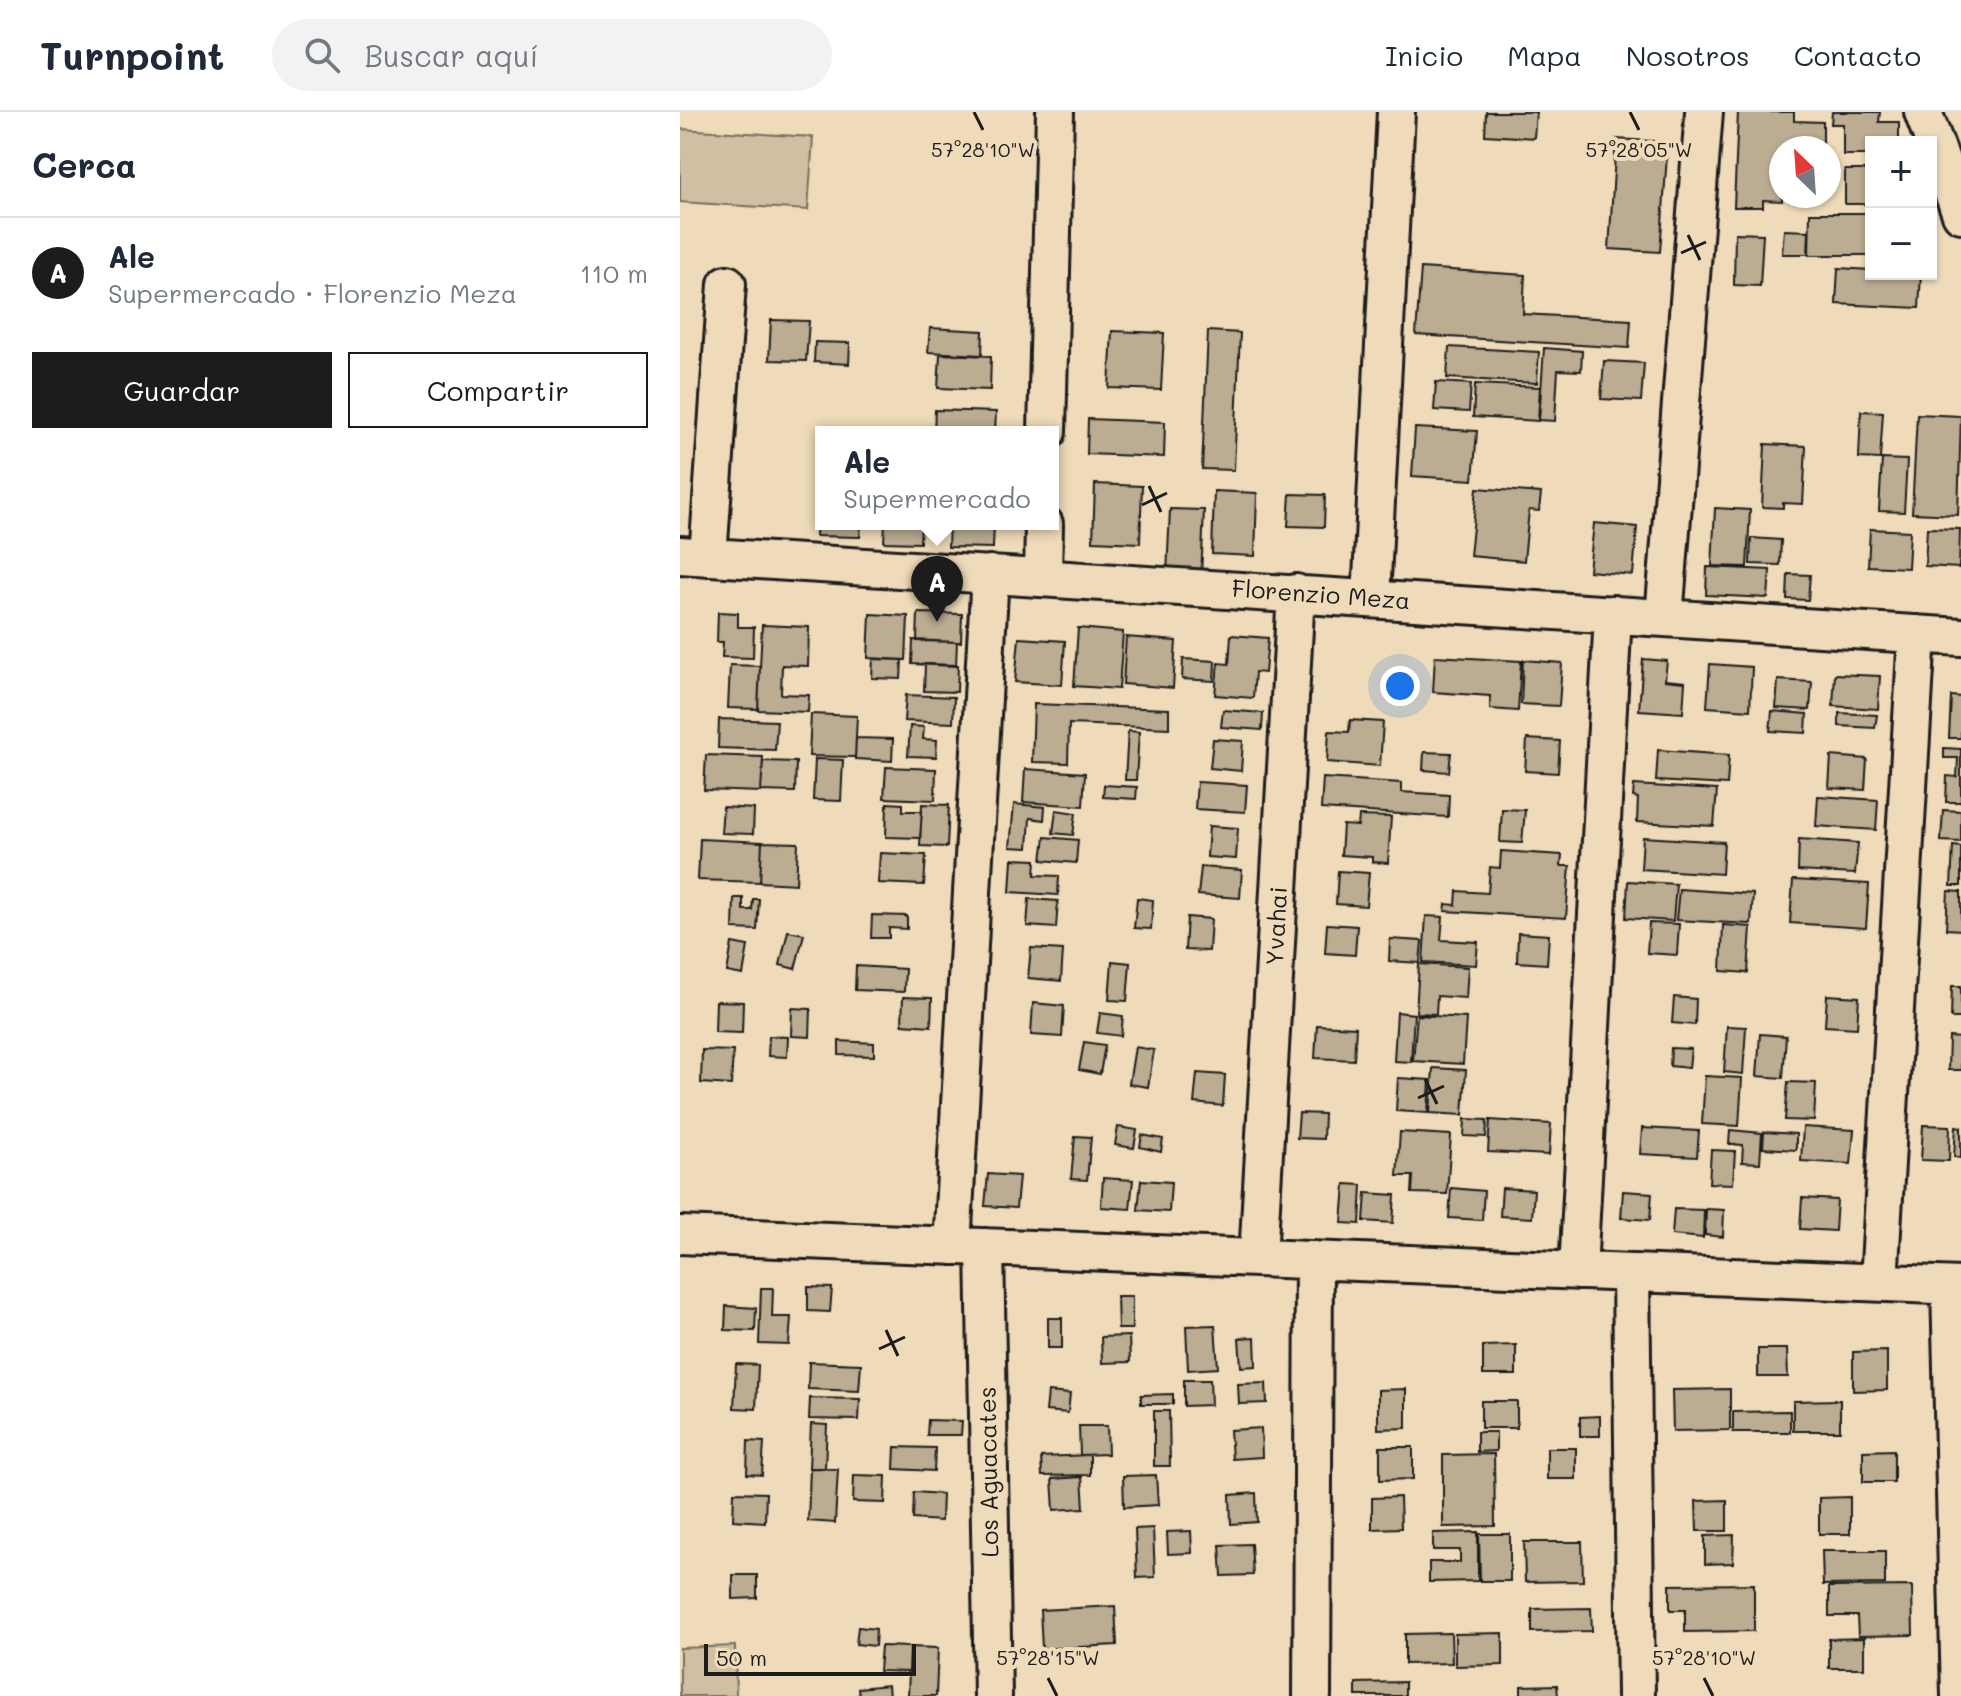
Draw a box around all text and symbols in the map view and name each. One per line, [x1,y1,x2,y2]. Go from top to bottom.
search box [272,19,832,91]
text: Turnpoint [40,30,224,80]
icon: search [300,33,344,77]
text: Buscar aquí [364,35,539,75]
text: Inicio [1385,37,1463,73]
text: Mapa [1507,37,1582,73]
text: Nosotros [1626,37,1750,73]
text: Contacto [1794,37,1921,73]
text: 57°28'10"W [931,136,1035,162]
text: 57°28'05"W [1586,136,1692,162]
north arrow [1769,136,1841,208]
map controls [1865,136,1937,280]
button: + [1865,136,1937,208]
text: Cerca [32,142,136,187]
button: − [1865,208,1937,280]
text: Ale [108,236,155,276]
text: A [49,256,67,290]
text: 110 m [580,256,648,290]
text: Supermercado · Florenzio Meza [108,276,517,310]
button: Guardar [32,352,332,428]
button: Compartir [348,352,648,428]
popup [815,426,1059,530]
text: Ale [843,441,890,481]
text: Supermercado [843,481,1031,515]
pin: A [911,556,963,622]
street label: Florenzio Meza [1231,572,1411,615]
your location [1380,666,1420,706]
street label: Yvahai [1258,886,1293,966]
street label: Los Aguacates [971,1386,1004,1558]
scale bar [704,1640,916,1676]
text: 50 m [716,1643,767,1672]
text: 57°28'15"W [996,1644,1100,1670]
text: 57°28'10"W [1652,1644,1756,1670]

